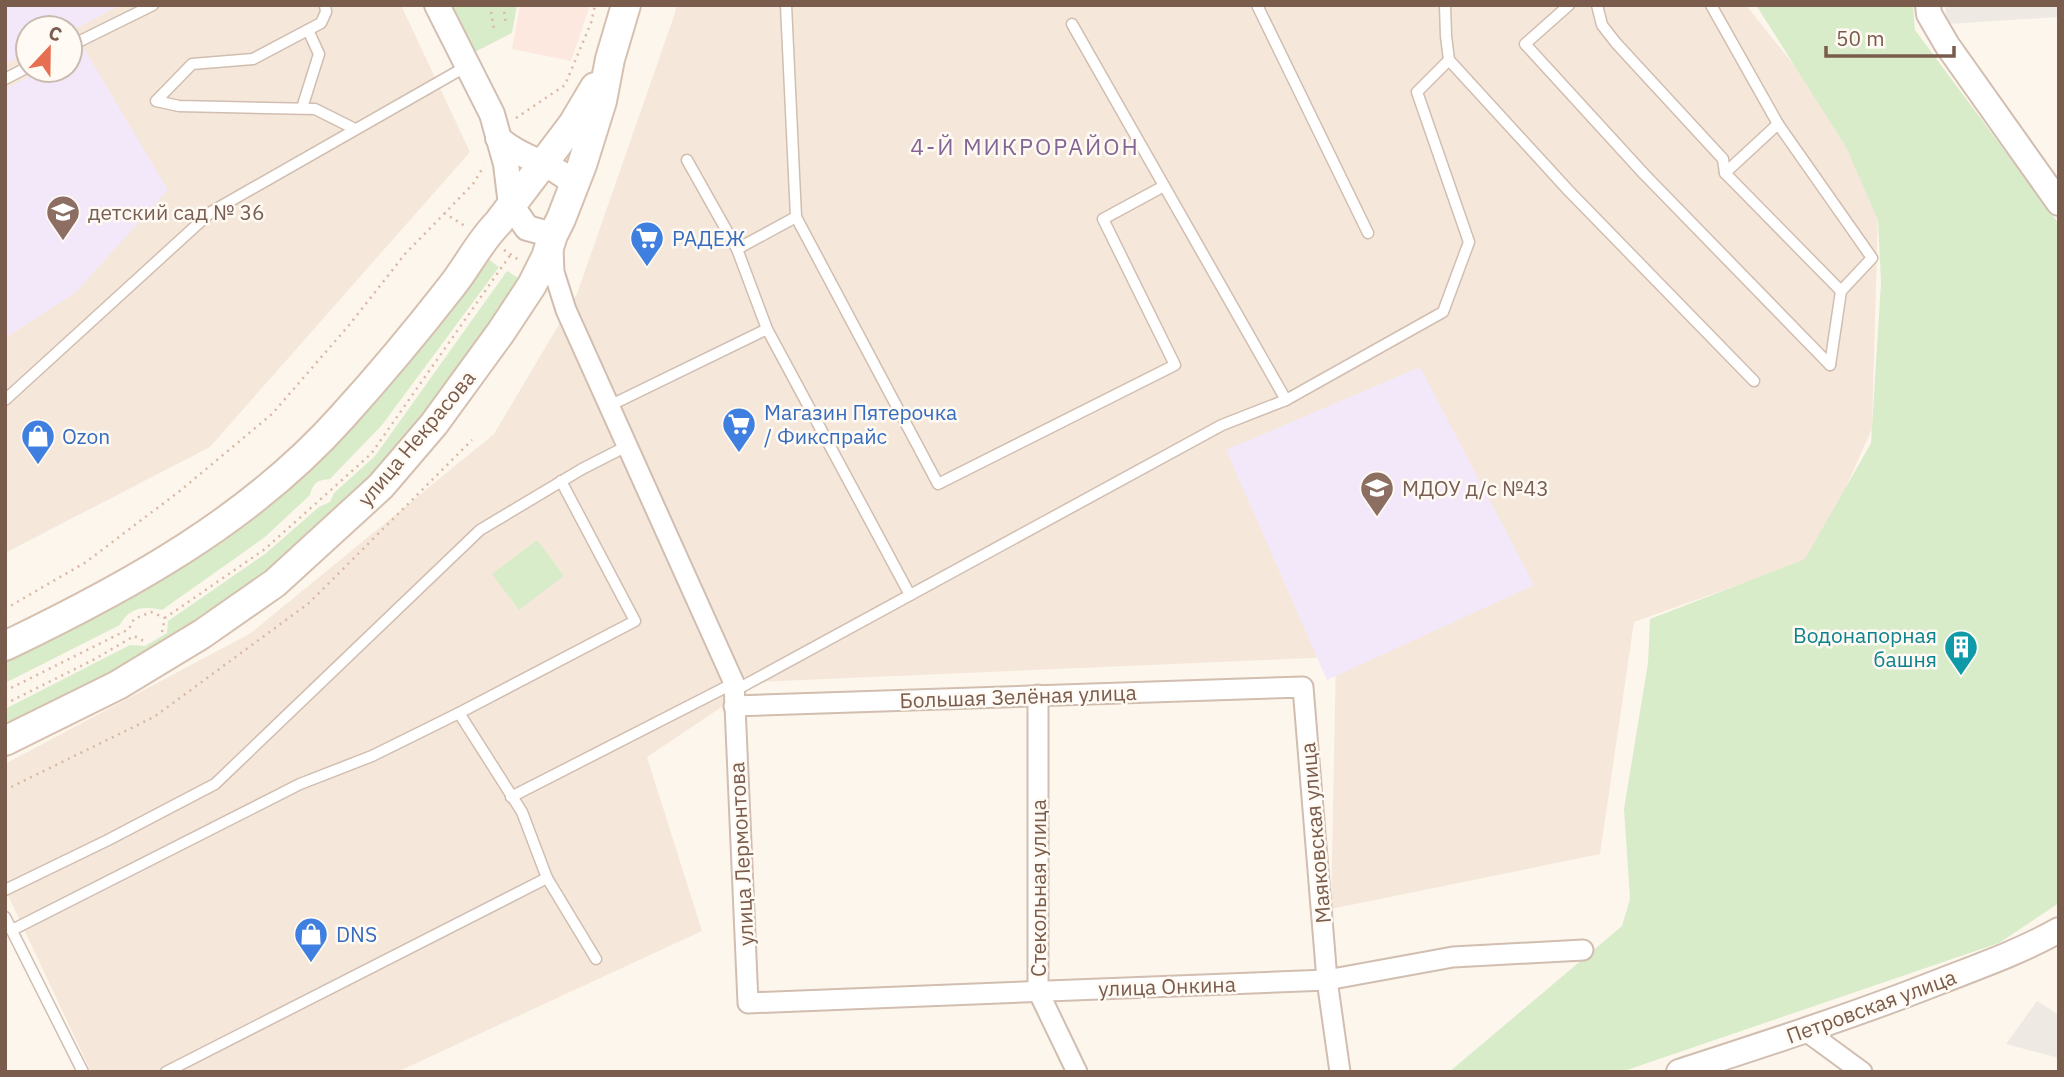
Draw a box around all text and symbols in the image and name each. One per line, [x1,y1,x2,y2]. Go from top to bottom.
north arrow [14,14,84,84]
scale bar [1826,14,1954,58]
text: С [45,20,66,47]
text: 50 m [1836,24,1885,52]
district label: 4-Й МИКРОРАЙОН [910,131,1140,161]
school or university icon: детский сад № 36 [44,193,82,242]
place label: детский сад № 36 [88,198,265,226]
supermarket icon: РАДЕЖ [628,219,666,268]
place label: РАДЕЖ [672,224,746,252]
street label: улица Некрасова [351,364,481,512]
place label: Магазин Пятерочка / Фикспрайс [764,398,957,450]
supermarket icon: Магазин Пятерочка / Фикспрайс [720,405,758,454]
shop icon: Ozon [19,417,57,466]
place label: Ozon [62,422,110,450]
school or university icon: МДОУ д/с №43 [1358,469,1396,518]
place label: МДОУ д/с №43 [1402,474,1549,502]
place label: Водонапорная башня [1793,621,1937,673]
building icon: Водонапорная башня [1942,628,1980,677]
street label: Большая Зелёная улица [899,678,1137,714]
street label: Маяковская улица [1293,741,1337,925]
street label: улица Лермонтова [722,761,760,947]
street label: Стекольная улица [1024,799,1052,977]
shop icon: DNS [292,915,330,964]
place label: DNS [336,920,377,948]
street label: Петровская улица [1782,962,1960,1050]
street label: улица Онкина [1098,970,1236,1002]

